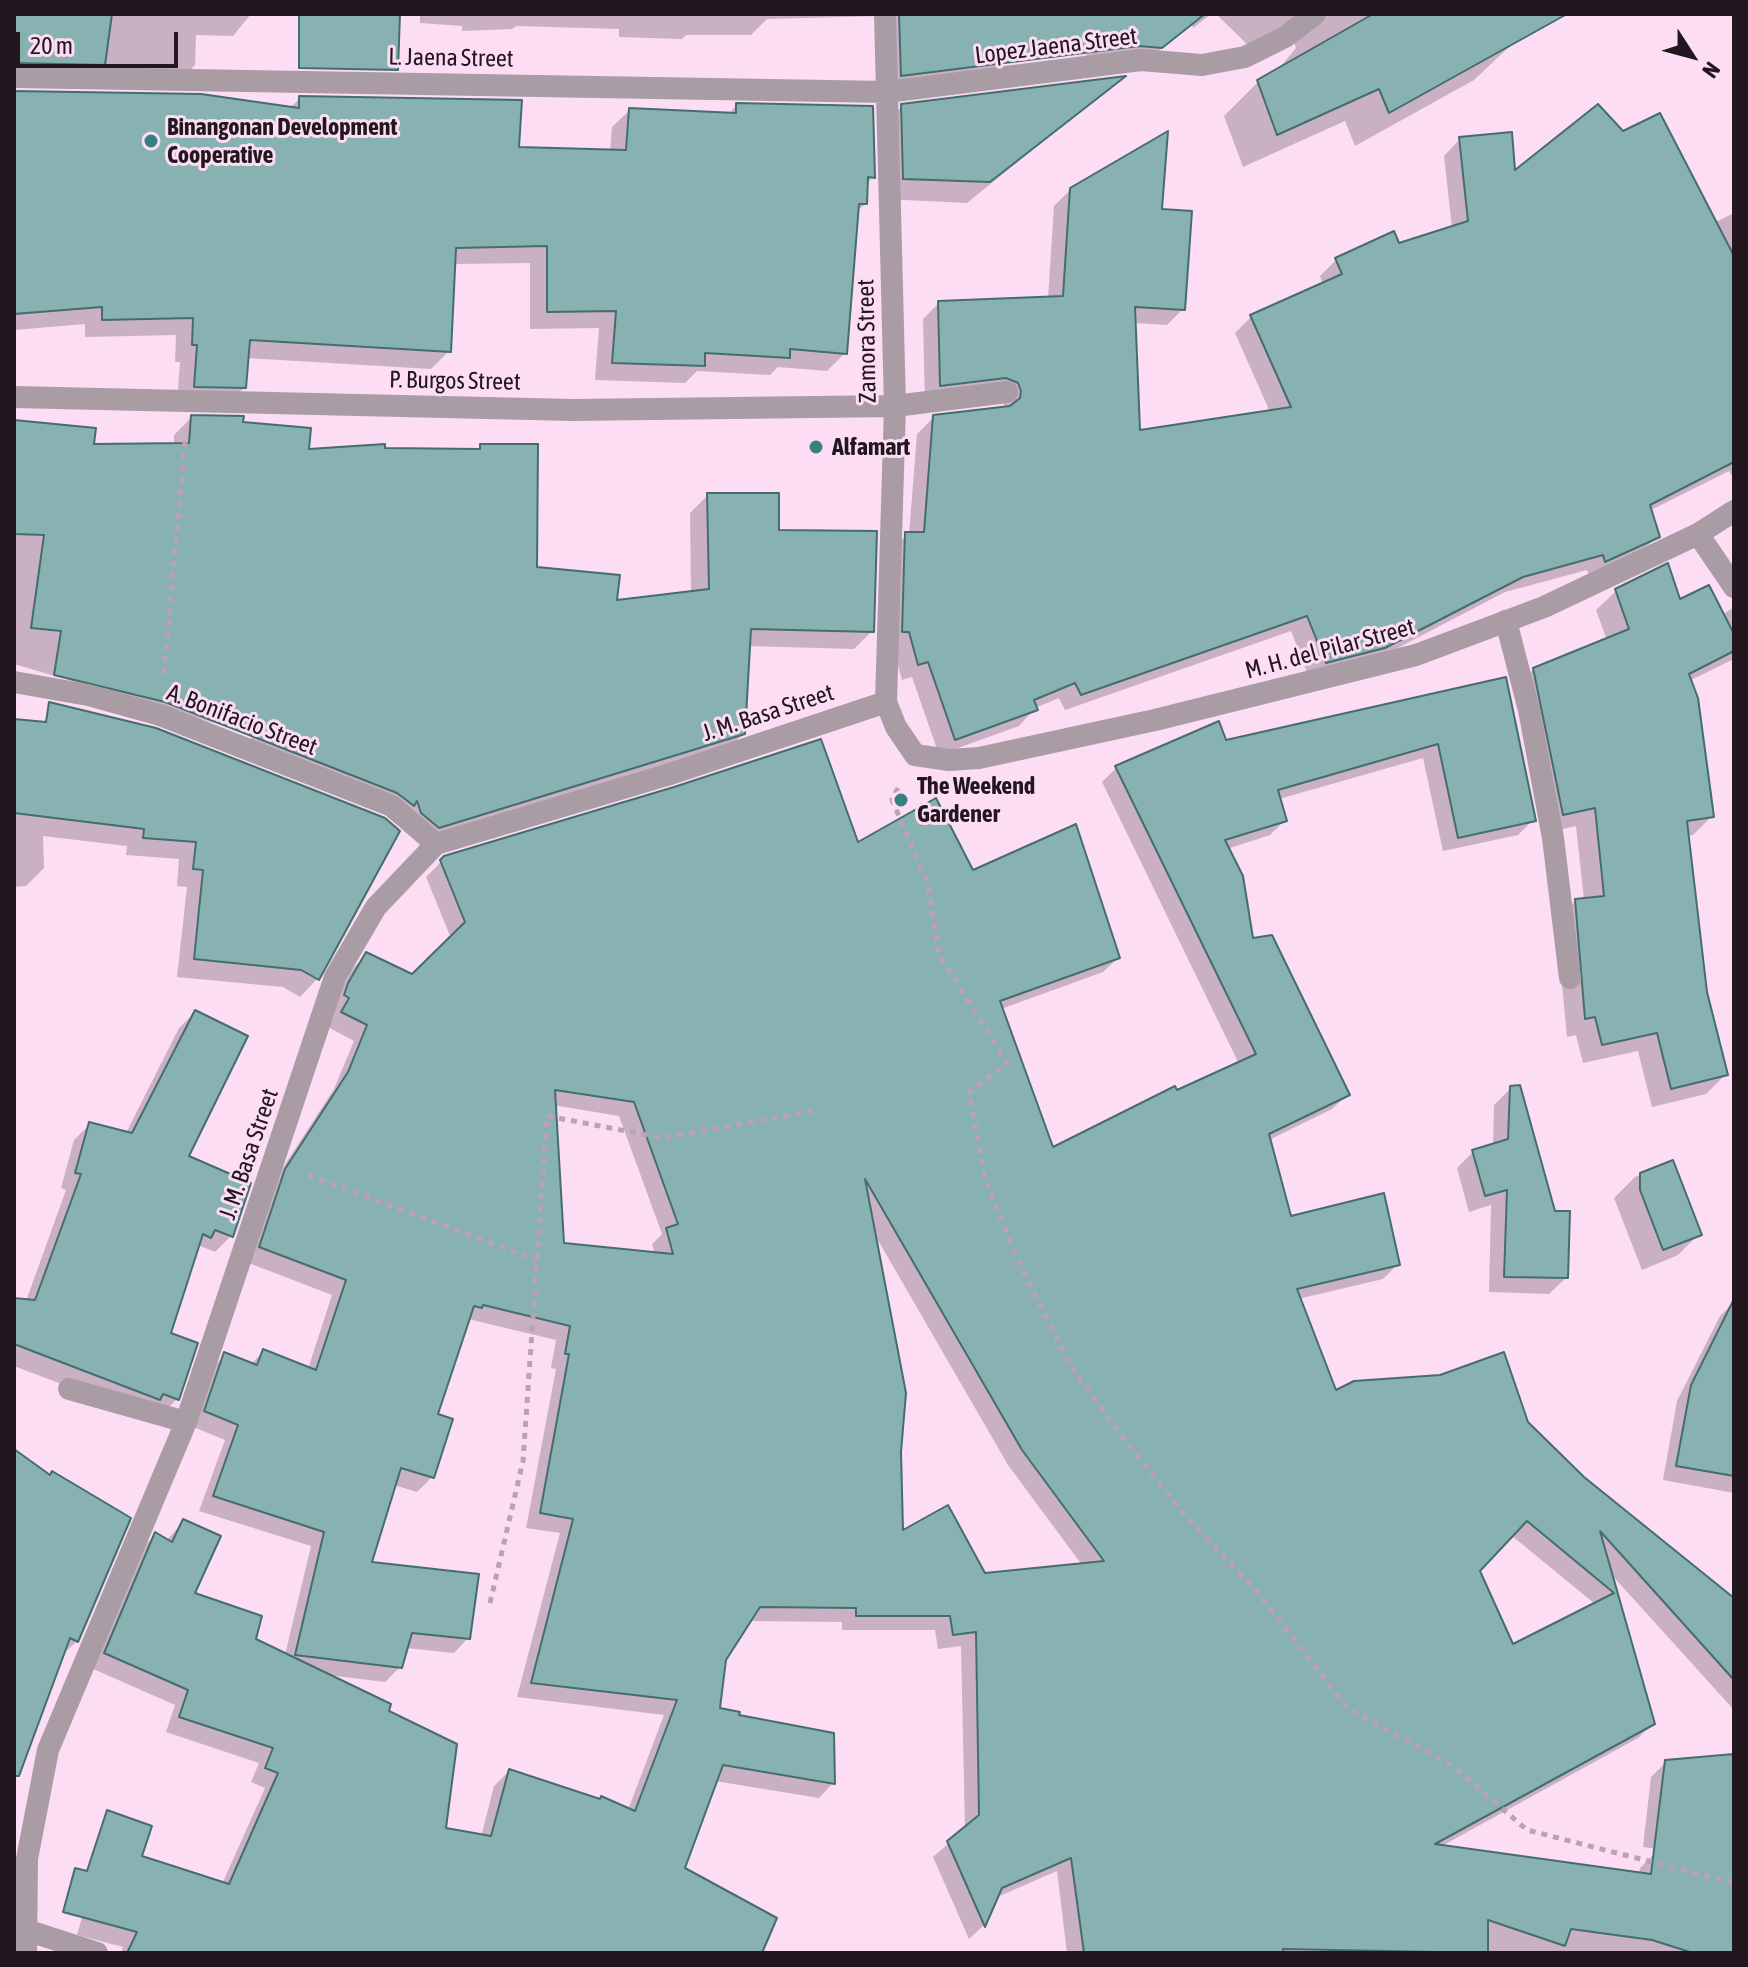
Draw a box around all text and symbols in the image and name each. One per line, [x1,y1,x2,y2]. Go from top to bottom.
scale bar [20,16,182,66]
north arrow [1652,16,1732,96]
street label: Lopez Jaena Street [973,22,1139,70]
text: 20 m [30,32,73,59]
street label: L. Jaena Street [388,43,514,73]
text: N [1697,57,1726,83]
place label: Binangonan Development Cooperative [167,113,397,169]
marker: Binangonan Development Cooperative [142,132,160,150]
street label: Zamora Street [852,279,882,403]
street label: P. Burgos Street [389,365,521,397]
place label: Alfamart [832,433,910,461]
marker: Alfamart [807,438,825,456]
street label: M. H. del Pilar Street [1242,613,1418,685]
street label: A. Bonifacio Street [163,678,321,762]
street label: J. M. Basa Street [699,678,837,748]
place label: The Weekend Gardener [917,772,1035,828]
marker: The Weekend Gardener [892,791,910,809]
street label: J. M. Basa Street [213,1085,285,1223]

